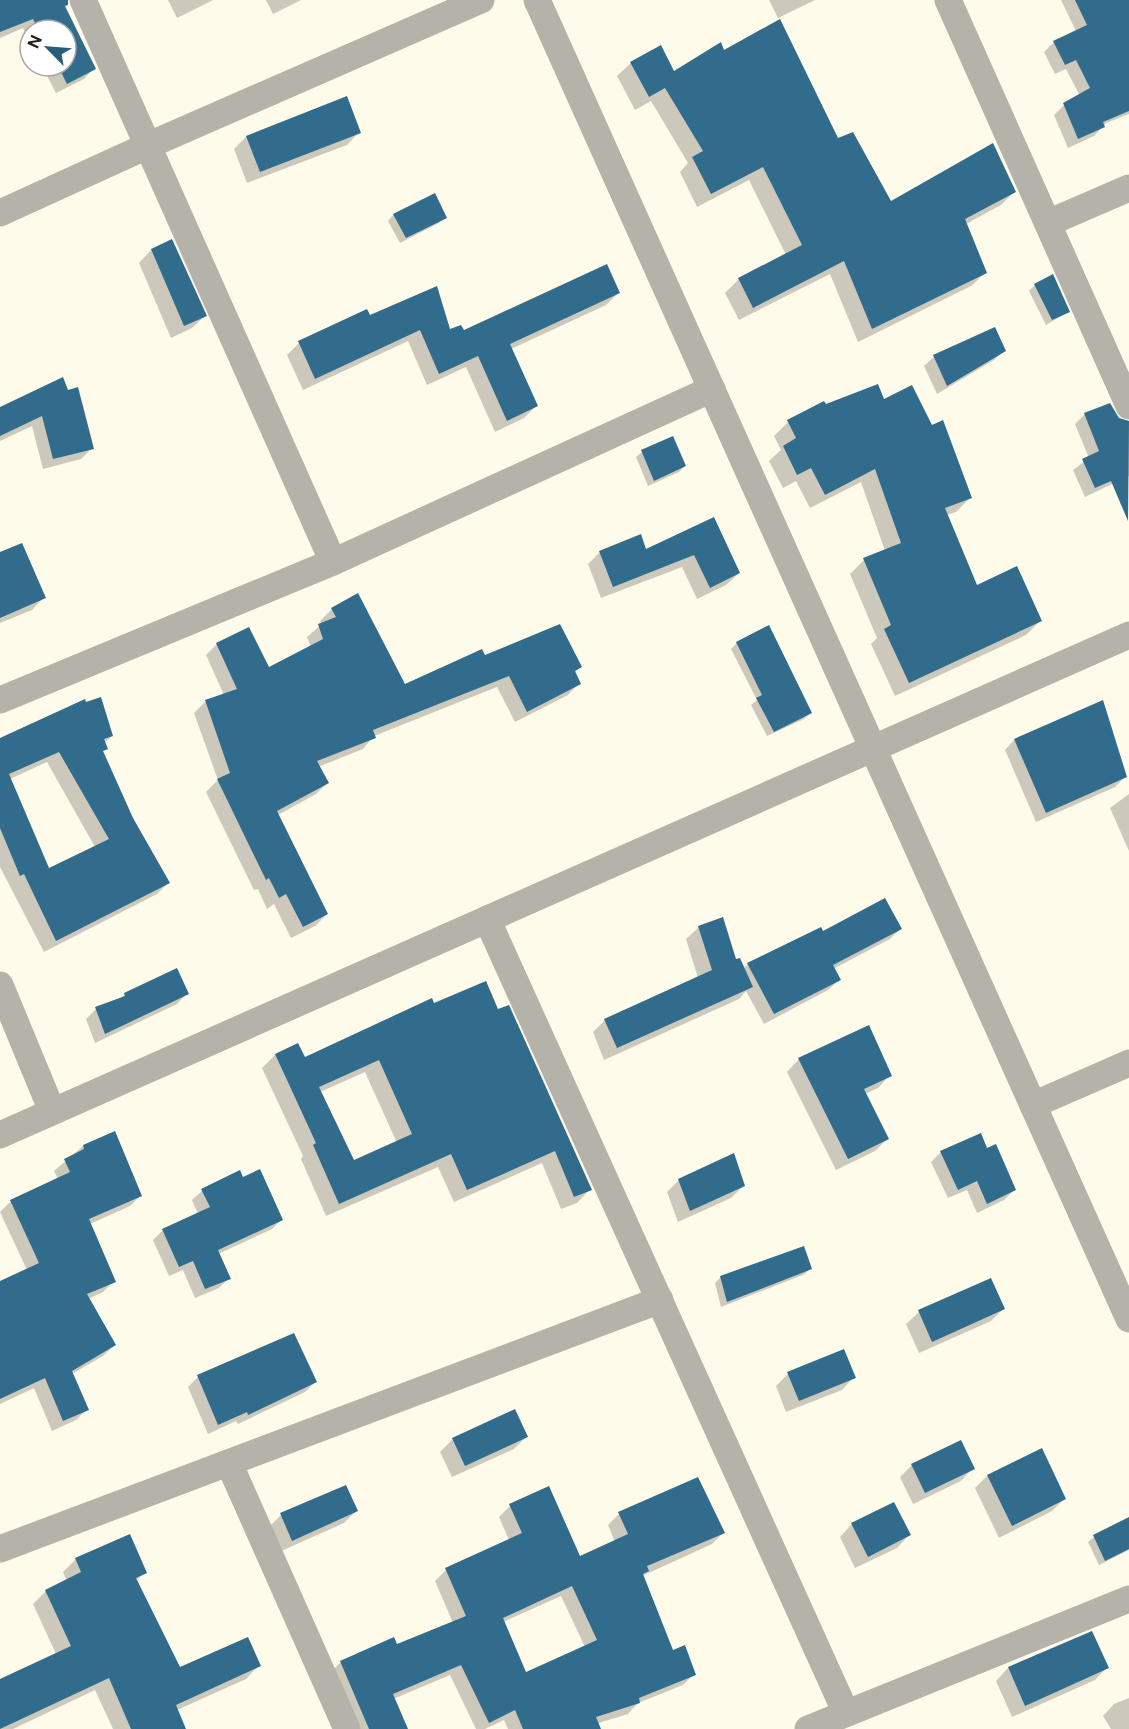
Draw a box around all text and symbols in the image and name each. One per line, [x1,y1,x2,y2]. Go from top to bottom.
north arrow [18,18,78,78]
text: N [24,32,46,52]

